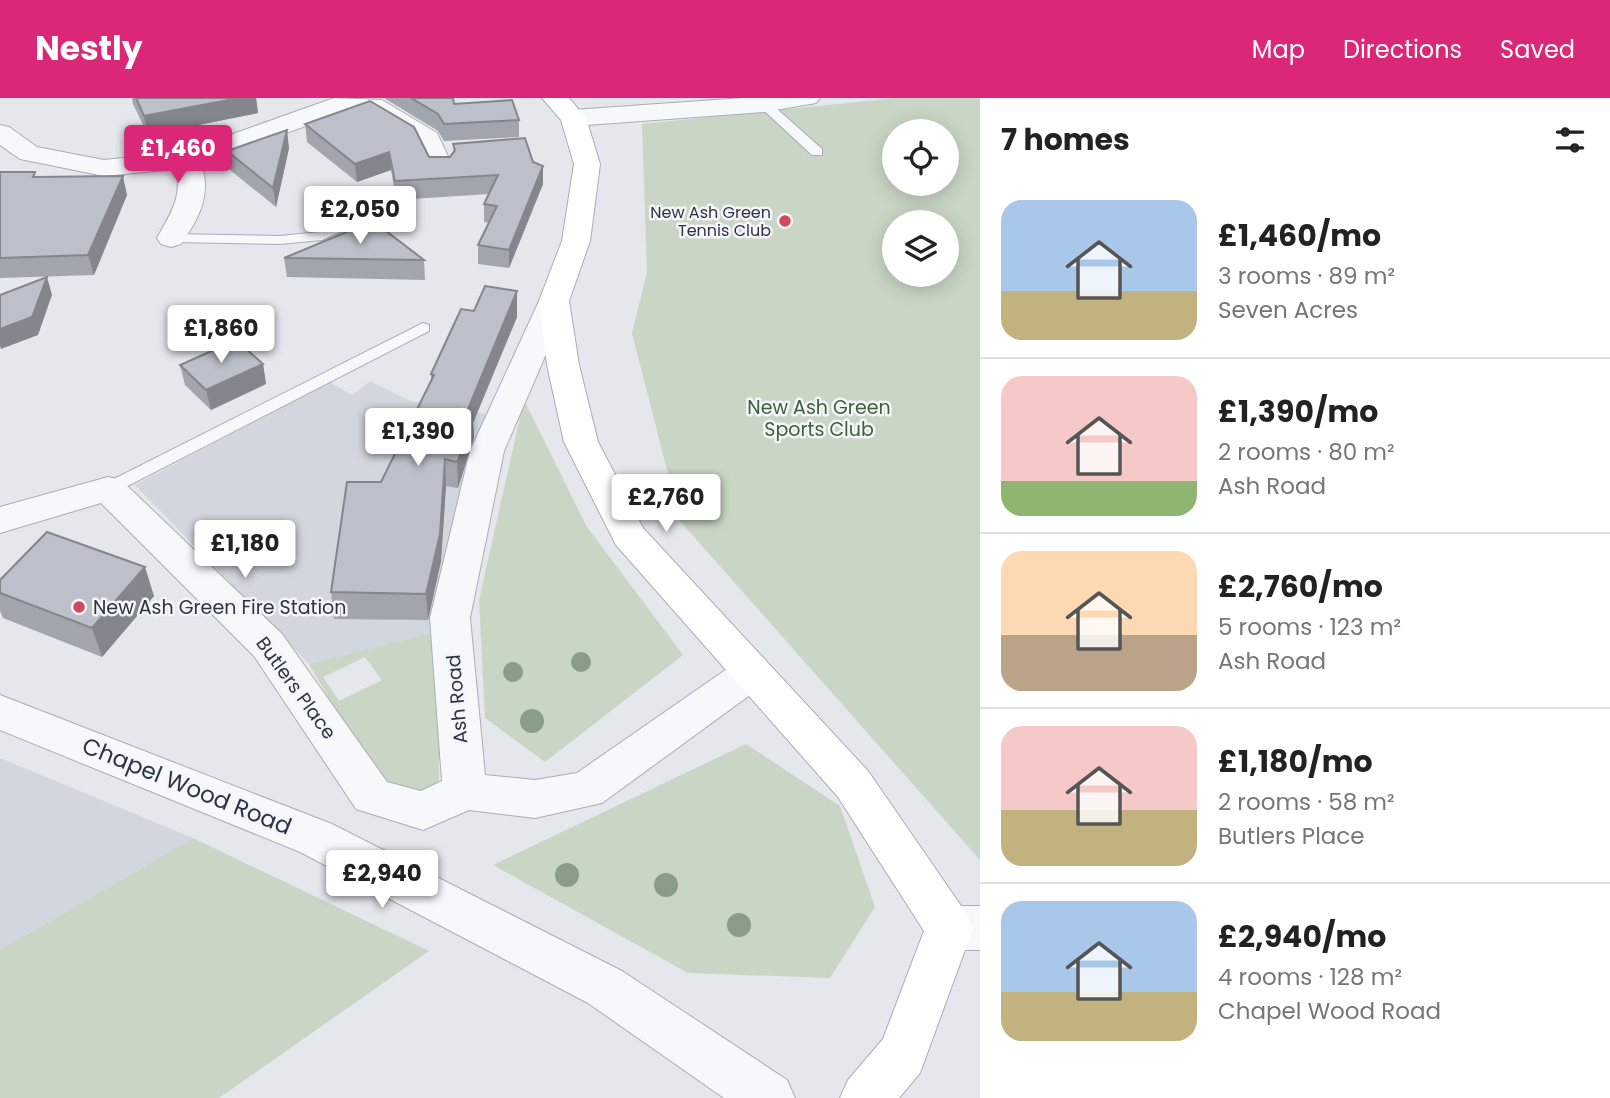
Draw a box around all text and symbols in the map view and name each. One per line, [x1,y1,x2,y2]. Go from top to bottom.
text: Nestly [35,25,143,72]
text: Map [1252,33,1305,66]
text: Directions [1343,33,1462,66]
text: Saved [1500,33,1575,66]
text: 7 homes [1001,118,1130,161]
map controls [882,119,959,287]
button: locate [882,119,959,196]
icon: filters [1551,121,1589,159]
pin: £1,460 [121,126,235,185]
text: £1,460 [140,132,216,164]
pin: £2,050 [303,186,417,246]
text: £2,050 [320,193,400,225]
place label: New Ash Green Tennis Club [650,201,771,242]
button: layers [882,210,959,287]
marker: New Ash Green Tennis Club [777,213,793,229]
text: £1,460/mo [1218,214,1381,257]
icon: home [1057,228,1141,312]
text: 3 rooms · 89 m² [1218,260,1395,292]
text: Seven Acres [1218,294,1358,326]
pin: £1,860 [164,306,278,365]
text: £1,860 [183,312,259,344]
text: £1,390/mo [1218,390,1378,433]
park label: New Ash Green Sports Club [747,394,891,443]
icon: home [1057,404,1141,488]
pin: £1,390 [361,408,475,468]
text: £1,390 [381,415,455,447]
text: 2 rooms · 80 m² [1218,436,1395,468]
text: Ash Road [1218,470,1326,502]
pin: £2,760 [609,474,723,534]
text: £2,760 [628,481,704,513]
pin: £1,180 [188,520,302,580]
text: £1,180 [210,527,280,559]
text: £2,760/mo [1218,565,1383,608]
icon: home [1057,579,1141,663]
place label: New Ash Green Fire Station [93,594,346,621]
marker: New Ash Green Fire Station [71,599,87,615]
text: 5 rooms · 123 m² [1218,611,1401,643]
street label: Butlers Place [249,631,343,745]
text: Ash Road [1218,645,1326,677]
street label: Ash Road [440,653,474,745]
street label: Chapel Wood Road [78,729,296,843]
text: £1,180/mo [1218,740,1373,783]
icon: home [1057,754,1141,838]
text: 2 rooms · 58 m² [1218,786,1395,818]
text: Butlers Place [1218,820,1365,852]
pin: £2,940 [325,850,439,910]
text: £2,940 [342,857,422,889]
text: £2,940/mo [1218,915,1386,958]
icon: home [1057,929,1141,1013]
text: 4 rooms · 128 m² [1218,961,1402,993]
text: Chapel Wood Road [1218,995,1441,1027]

